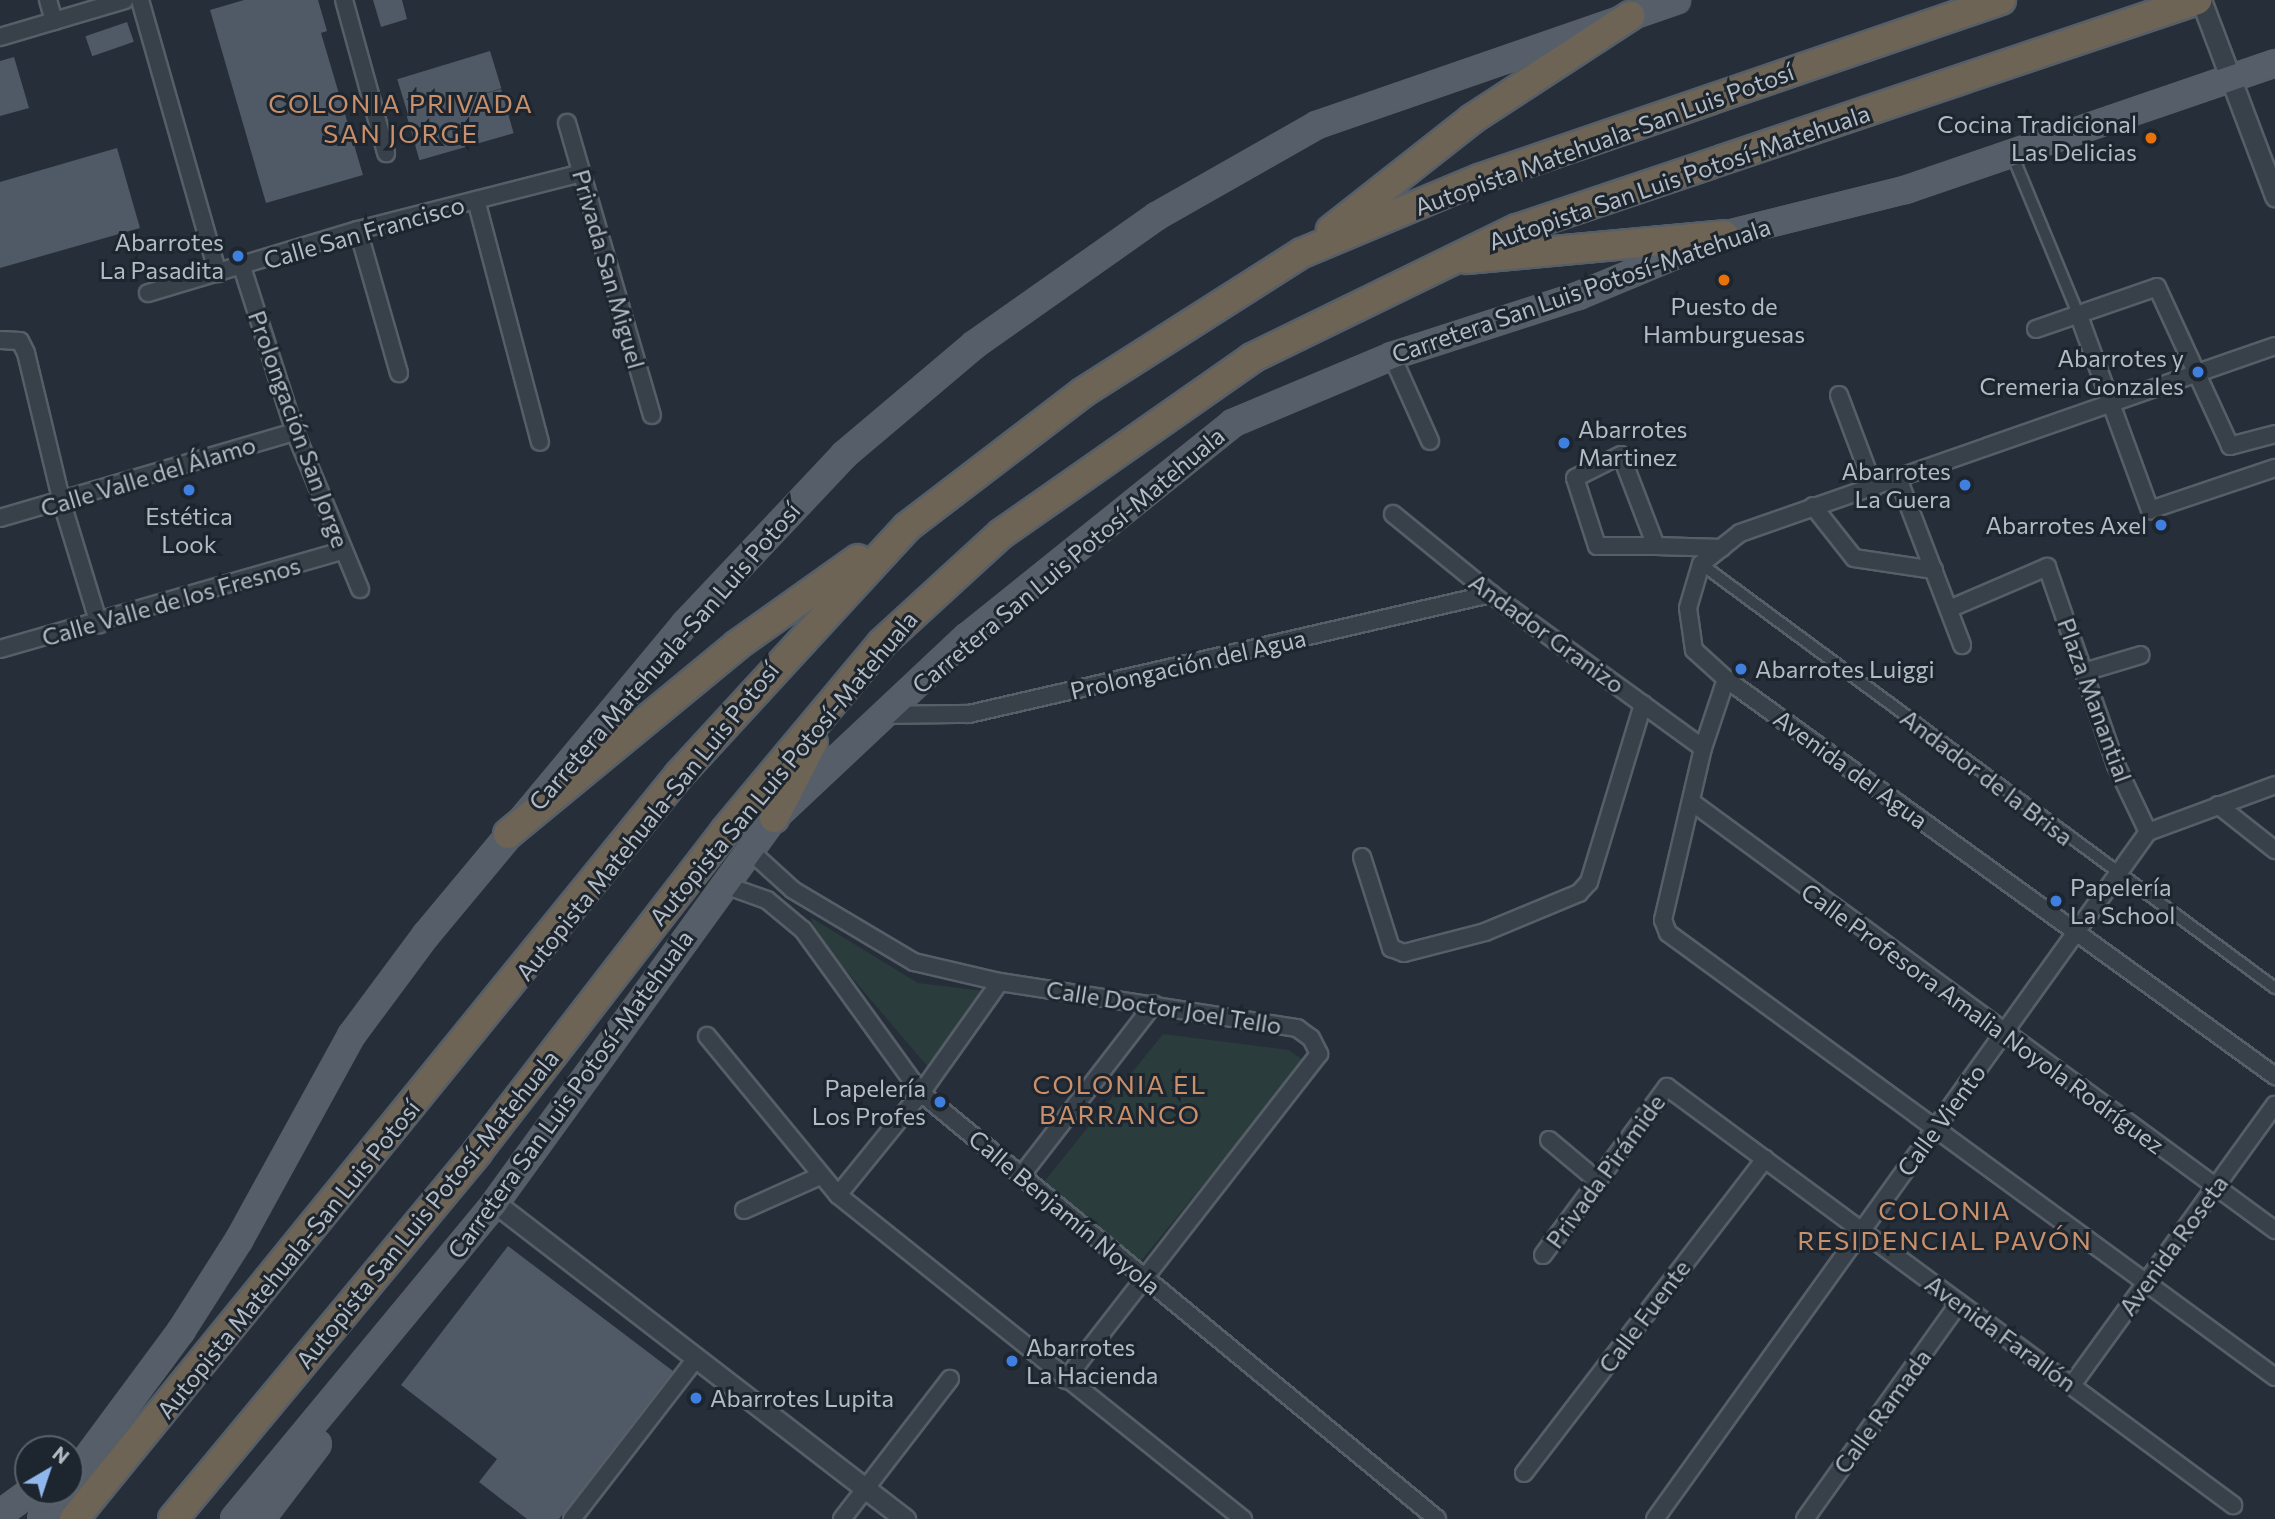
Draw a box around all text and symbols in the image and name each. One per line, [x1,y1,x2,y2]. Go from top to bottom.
street label: Autopista Matehuala-San Luis Potosí [1410,57,1798,221]
district label: COLONIA PRIVADA SAN JORGE [270,87,532,148]
street label: Autopista San Luis Potosí-Matehuala [1485,98,1873,256]
place label: Cocina Tradicional Las Delicias [1937,110,2137,166]
marker: Cocina Tradicional Las Delicias [2143,130,2159,146]
street label: Privada San Miguel [567,166,651,372]
street label: Calle San Francisco [260,190,468,274]
street label: Carretera San Luis Potosí-Matehuala [1388,212,1774,368]
place label: Abarrotes La Pasadita [100,228,224,284]
marker: Abarrotes La Pasadita [230,248,246,264]
marker: Puesto de Hamburguesas [1716,272,1732,288]
place label: Puesto de Hamburguesas [1643,292,1805,348]
street label: Prolongación San Jorge [243,307,355,551]
place label: Abarrotes y Cremeria Gonzales [1979,344,2184,400]
marker: Abarrotes y Cremeria Gonzales [2190,364,2206,380]
place label: Abarrotes Martinez [1578,415,1687,471]
street label: Carretera San Luis Potosí-Matehuala [906,421,1230,699]
street label: Calle Valle del Álamo [37,430,259,522]
marker: Abarrotes Martinez [1556,435,1572,451]
place label: Abarrotes La Guera [1842,457,1951,513]
marker: Abarrotes La Guera [1957,477,1973,493]
marker: Estética Look [181,482,197,498]
street label: Carretera Matehuala-San Luis Potosí [522,496,806,816]
place label: Estética Look [145,502,233,558]
place label: Abarrotes Axel [1985,511,2147,539]
marker: Abarrotes Axel [2153,517,2169,533]
street label: Calle Valle de los Fresnos [39,550,303,652]
street label: Andador Granizo [1464,567,1630,699]
street label: Autopista San Luis Potosí-Matehuala [643,605,923,931]
street label: Plaza Manantial [2052,614,2138,786]
street label: Prolongación del Agua [1067,623,1309,705]
place label: Abarrotes Luiggi [1755,655,1935,683]
street label: Autopista Matehuala-San Luis Potosí [509,656,785,986]
marker: Abarrotes Luiggi [1733,661,1749,677]
street label: Avenida del Agua [1768,703,1934,835]
street label: Andador de la Brisa [1895,703,2079,851]
place label: Papelería La School [2070,873,2175,929]
street label: Calle Profesora Amalia Noyola Rodríguez [1796,877,2170,1159]
marker: Papelería La School [2048,893,2064,909]
street label: Carretera San Luis Potosí-Matehuala [441,924,699,1264]
street label: Calle Doctor Joel Tello [1044,974,1284,1040]
street label: Autopista San Luis Potosí-Matehuala [289,1044,565,1374]
street label: Calle Viento [1891,1058,1991,1182]
district label: COLONIA EL BARRANCO [1034,1068,1206,1130]
place label: Papelería Los Profes [812,1074,926,1130]
street label: Privada Pirámide [1540,1088,1670,1254]
street label: Autopista Matehuala-San Luis Potosí [150,1094,426,1424]
marker: Papelería Los Profes [932,1094,948,1110]
street label: Calle Benjamín Noyola [963,1123,1167,1301]
street label: Avenida Roseta [2112,1169,2234,1321]
district label: COLONIA RESIDENCIAL PAVÓN [1799,1194,2091,1256]
street label: Calle Fuente [1592,1254,1696,1378]
street label: Avenida Farallón [1920,1269,2082,1397]
place label: Abarrotes La Hacienda [1026,1333,1158,1389]
street label: Calle Ramada [1827,1343,1937,1479]
marker: Abarrotes La Hacienda [1004,1353,1020,1369]
place label: Abarrotes Lupita [710,1384,894,1412]
marker: Abarrotes Lupita [688,1390,704,1406]
north arrow [14,1435,84,1505]
text: N [48,1441,74,1468]

